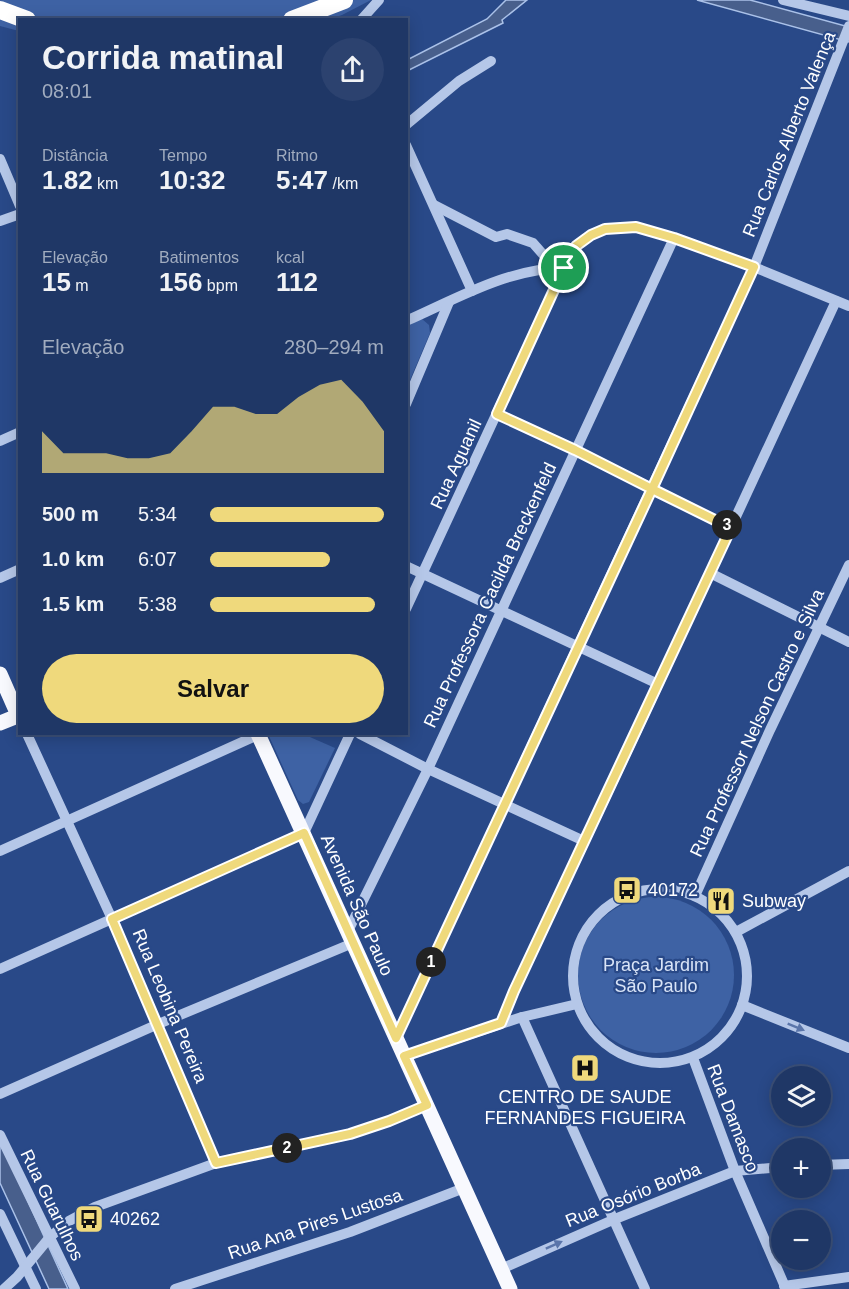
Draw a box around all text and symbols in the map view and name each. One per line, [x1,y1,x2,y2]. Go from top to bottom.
street label: Rua Carlos Alberto Valença [739,27,840,240]
button: share [321,38,384,101]
text: Corrida matinal [42,39,284,76]
text: 08:01 [42,80,92,102]
text: Distância [42,147,108,164]
text: Tempo [159,147,207,164]
text: Ritmo [276,147,318,164]
text: 1.82 [42,165,93,195]
text: 10:32 [159,165,226,195]
text: 5:47 [276,165,328,195]
text: km [93,175,118,192]
text: /km [328,175,358,192]
pin [538,242,589,293]
text: Elevação [42,249,108,266]
text: Batimentos [159,249,239,266]
text: kcal [276,249,304,266]
icon: arrive [547,251,580,284]
text: 15 [42,267,71,297]
text: 156 [159,267,202,297]
text: 112 [276,267,318,297]
text: m [71,277,89,294]
text: bpm [202,277,238,294]
text: Elevação [42,336,124,358]
text: 280–294 m [284,336,384,358]
street label: Rua Aguanil [426,416,486,512]
street label: Rua Professora Cacilda Breckenfeld [420,459,560,731]
text: 500 m [42,503,99,525]
text: 5:34 [138,503,177,525]
pin: 3 [712,510,742,540]
text: 3 [723,516,731,533]
text: 1.0 km [42,548,104,570]
text: 6:07 [138,548,177,570]
street label: Rua Professor Nelson Castro e Silva [686,585,828,860]
text: 1.5 km [42,593,104,615]
text: 5:38 [138,593,177,615]
button: Salvar [42,654,384,723]
street label: Avenida São Paulo [317,831,397,979]
bus stop icon: 40172 [611,874,643,906]
place label: 40172 [648,880,698,900]
restaurant icon: Subway [705,885,737,917]
place label: Subway [742,891,806,911]
street label: Rua Leobina Pereira [129,926,212,1087]
pin: 1 [416,947,446,977]
text: 1 [427,953,435,970]
park label: Praça Jardim São Paulo [603,955,709,996]
one-way arrow [787,1022,805,1032]
hospital icon: CENTRO DE SAUDE FERNANDES FIGUEIRA [569,1052,601,1084]
street label: Rua Damasco [703,1061,763,1175]
map controls [771,1066,831,1270]
button: layers [771,1066,831,1126]
place label: CENTRO DE SAUDE FERNANDES FIGUEIRA [484,1087,686,1128]
pin: 2 [272,1133,302,1163]
button: + [771,1138,831,1198]
text: 2 [283,1139,291,1156]
street label: Rua Guarulhos [16,1146,88,1264]
street label: Rua Osório Borba [562,1158,704,1231]
street label: Rua Ana Pires Lustosa [225,1184,406,1263]
bus stop icon: 40262 [73,1203,105,1235]
place label: 40262 [110,1209,160,1229]
button: − [771,1210,831,1270]
one-way arrow [546,1241,563,1250]

